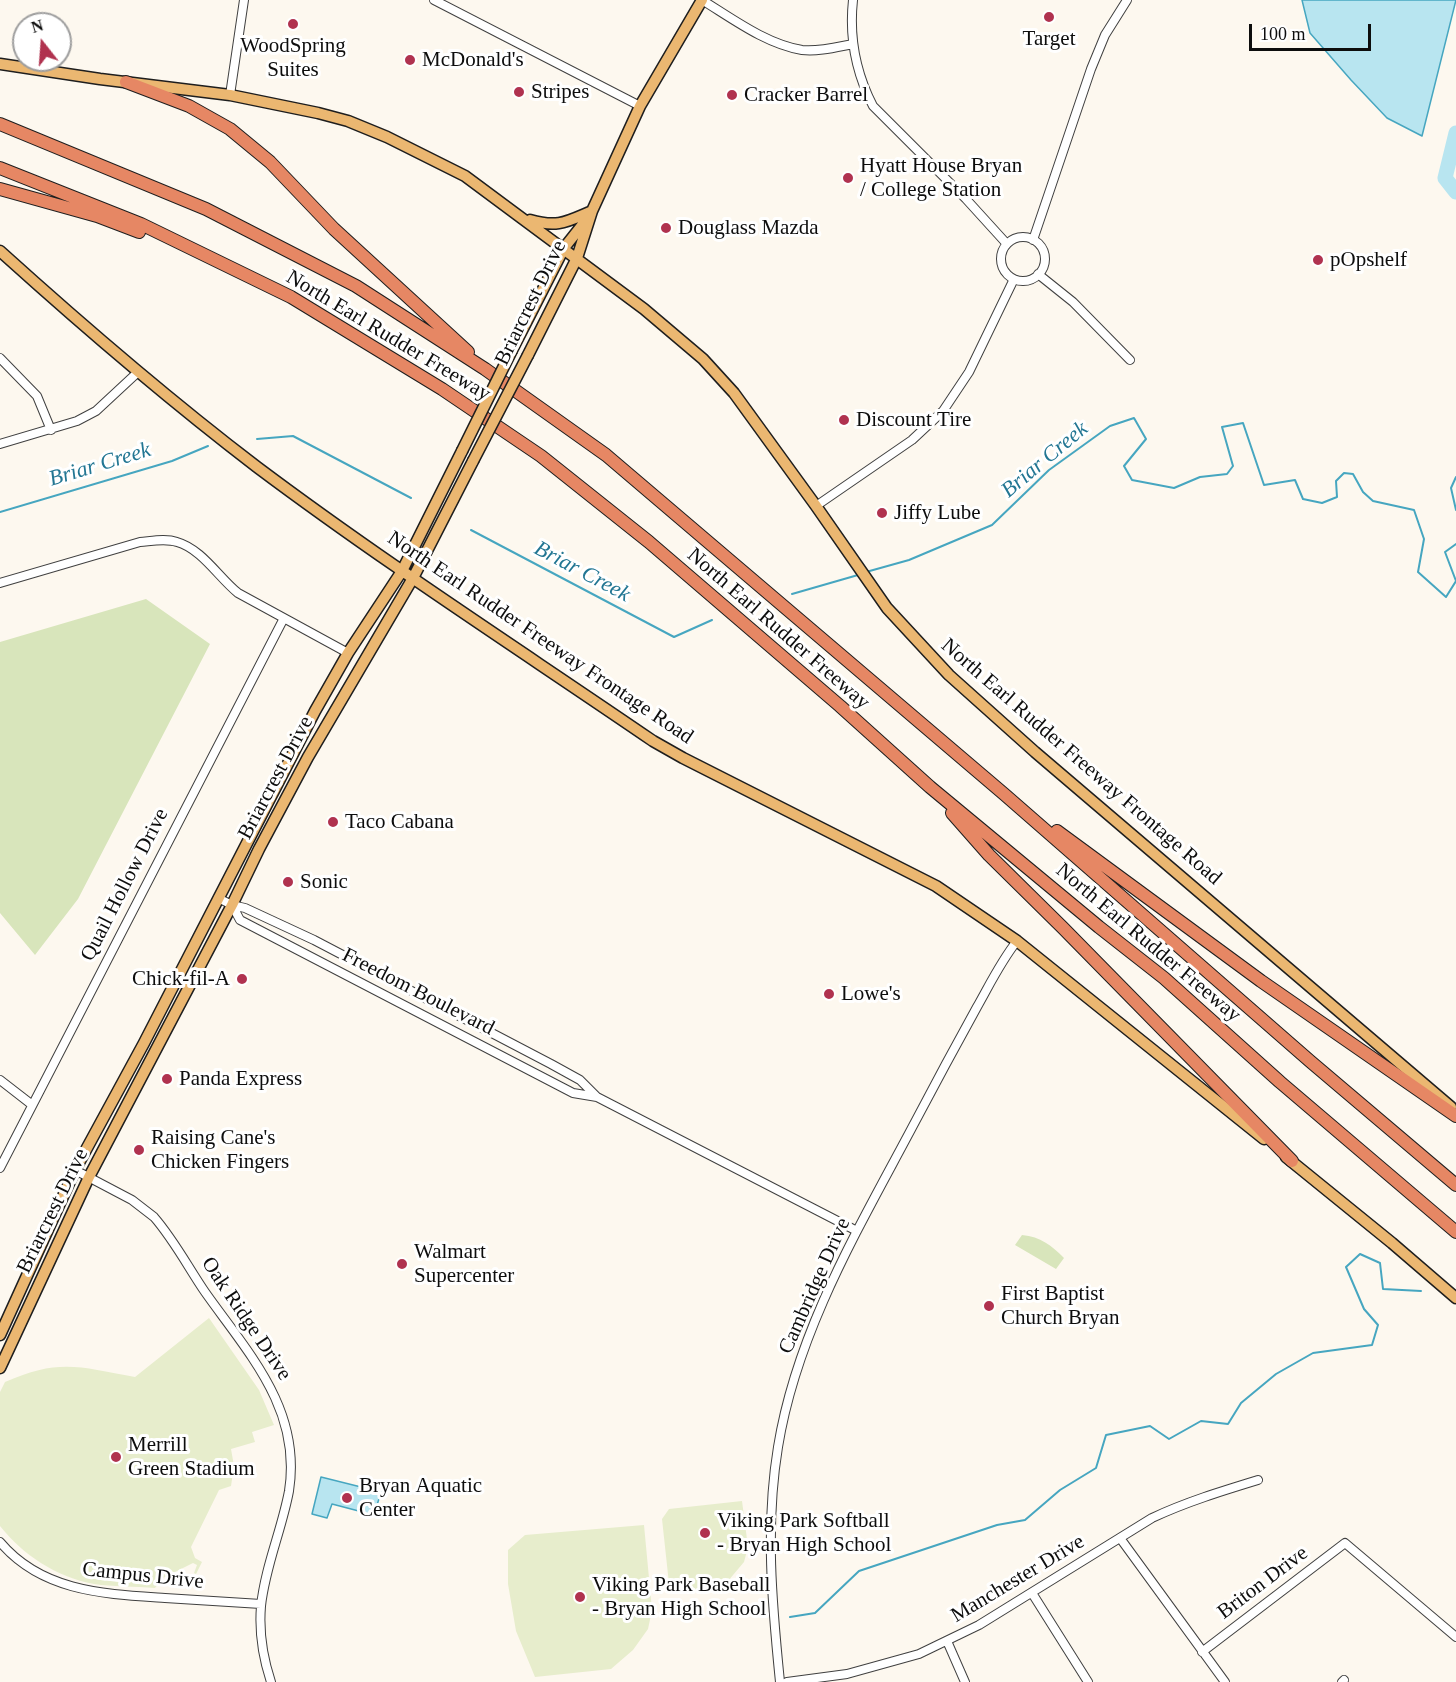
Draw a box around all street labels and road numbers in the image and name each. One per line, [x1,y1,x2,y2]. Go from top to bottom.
street label: Briarcrest Drive [490,236,572,370]
street label: North Earl Rudder Freeway [281,265,495,407]
street label: North Earl Rudder Freeway Frontage Road [382,526,698,750]
street label: North Earl Rudder Freeway [681,543,875,715]
street label: North Earl Rudder Freeway Frontage Road [936,633,1226,891]
street label: Briarcrest Drive [233,712,319,844]
street label: Quail Hollow Drive [76,804,174,966]
street label: North Earl Rudder Freeway [1050,858,1246,1028]
street label: Freedom Boulevard [338,943,498,1041]
street label: Briarcrest Drive [12,1144,94,1278]
street label: Cambridge Drive [774,1214,856,1358]
street label: Oak Ridge Drive [195,1252,297,1386]
street label: Manchester Drive [947,1529,1089,1629]
street label: Briton Drive [1213,1541,1313,1625]
street label: Campus Drive [81,1557,205,1595]

